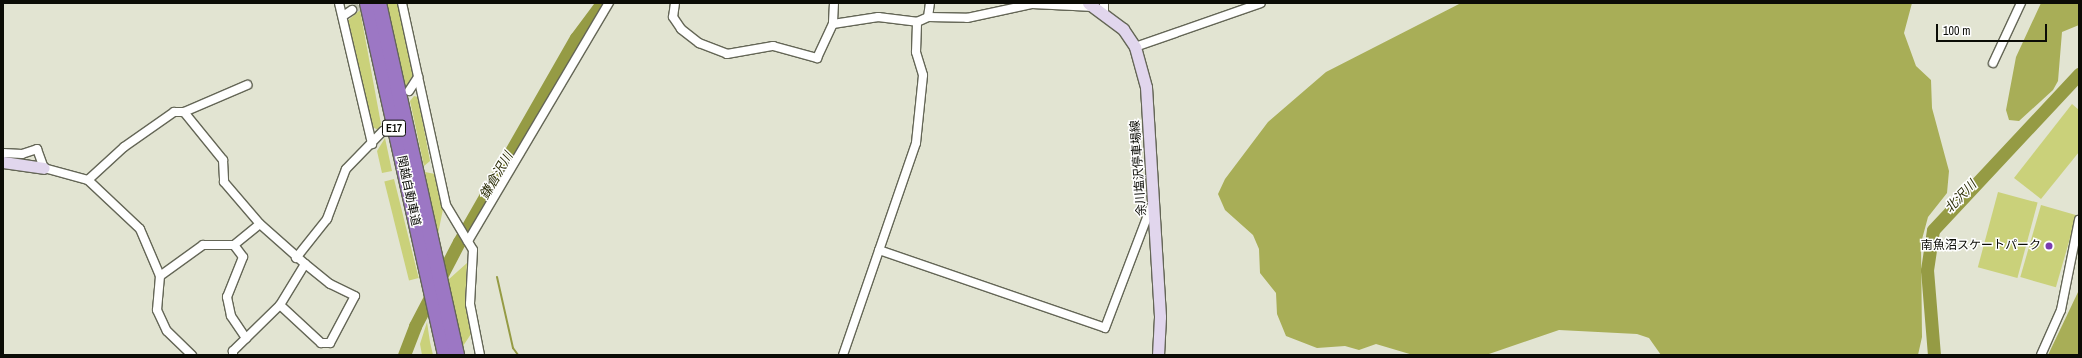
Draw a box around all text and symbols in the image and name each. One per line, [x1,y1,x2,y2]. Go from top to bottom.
scale bar [1938,16,2049,42]
text: 100 m [1943,23,1970,39]
road number: E17 [381,119,407,137]
street label: 余川塩沢停車場線 [1128,120,1150,216]
water label: 鎌倉沢川 [477,150,517,202]
street label: 関越自動車道 [393,154,423,228]
water label: 北沢川 [1942,178,1980,216]
place label: 南魚沼スケートパーク [1921,239,2041,253]
marker: 南魚沼スケートパーク [2044,241,2054,251]

